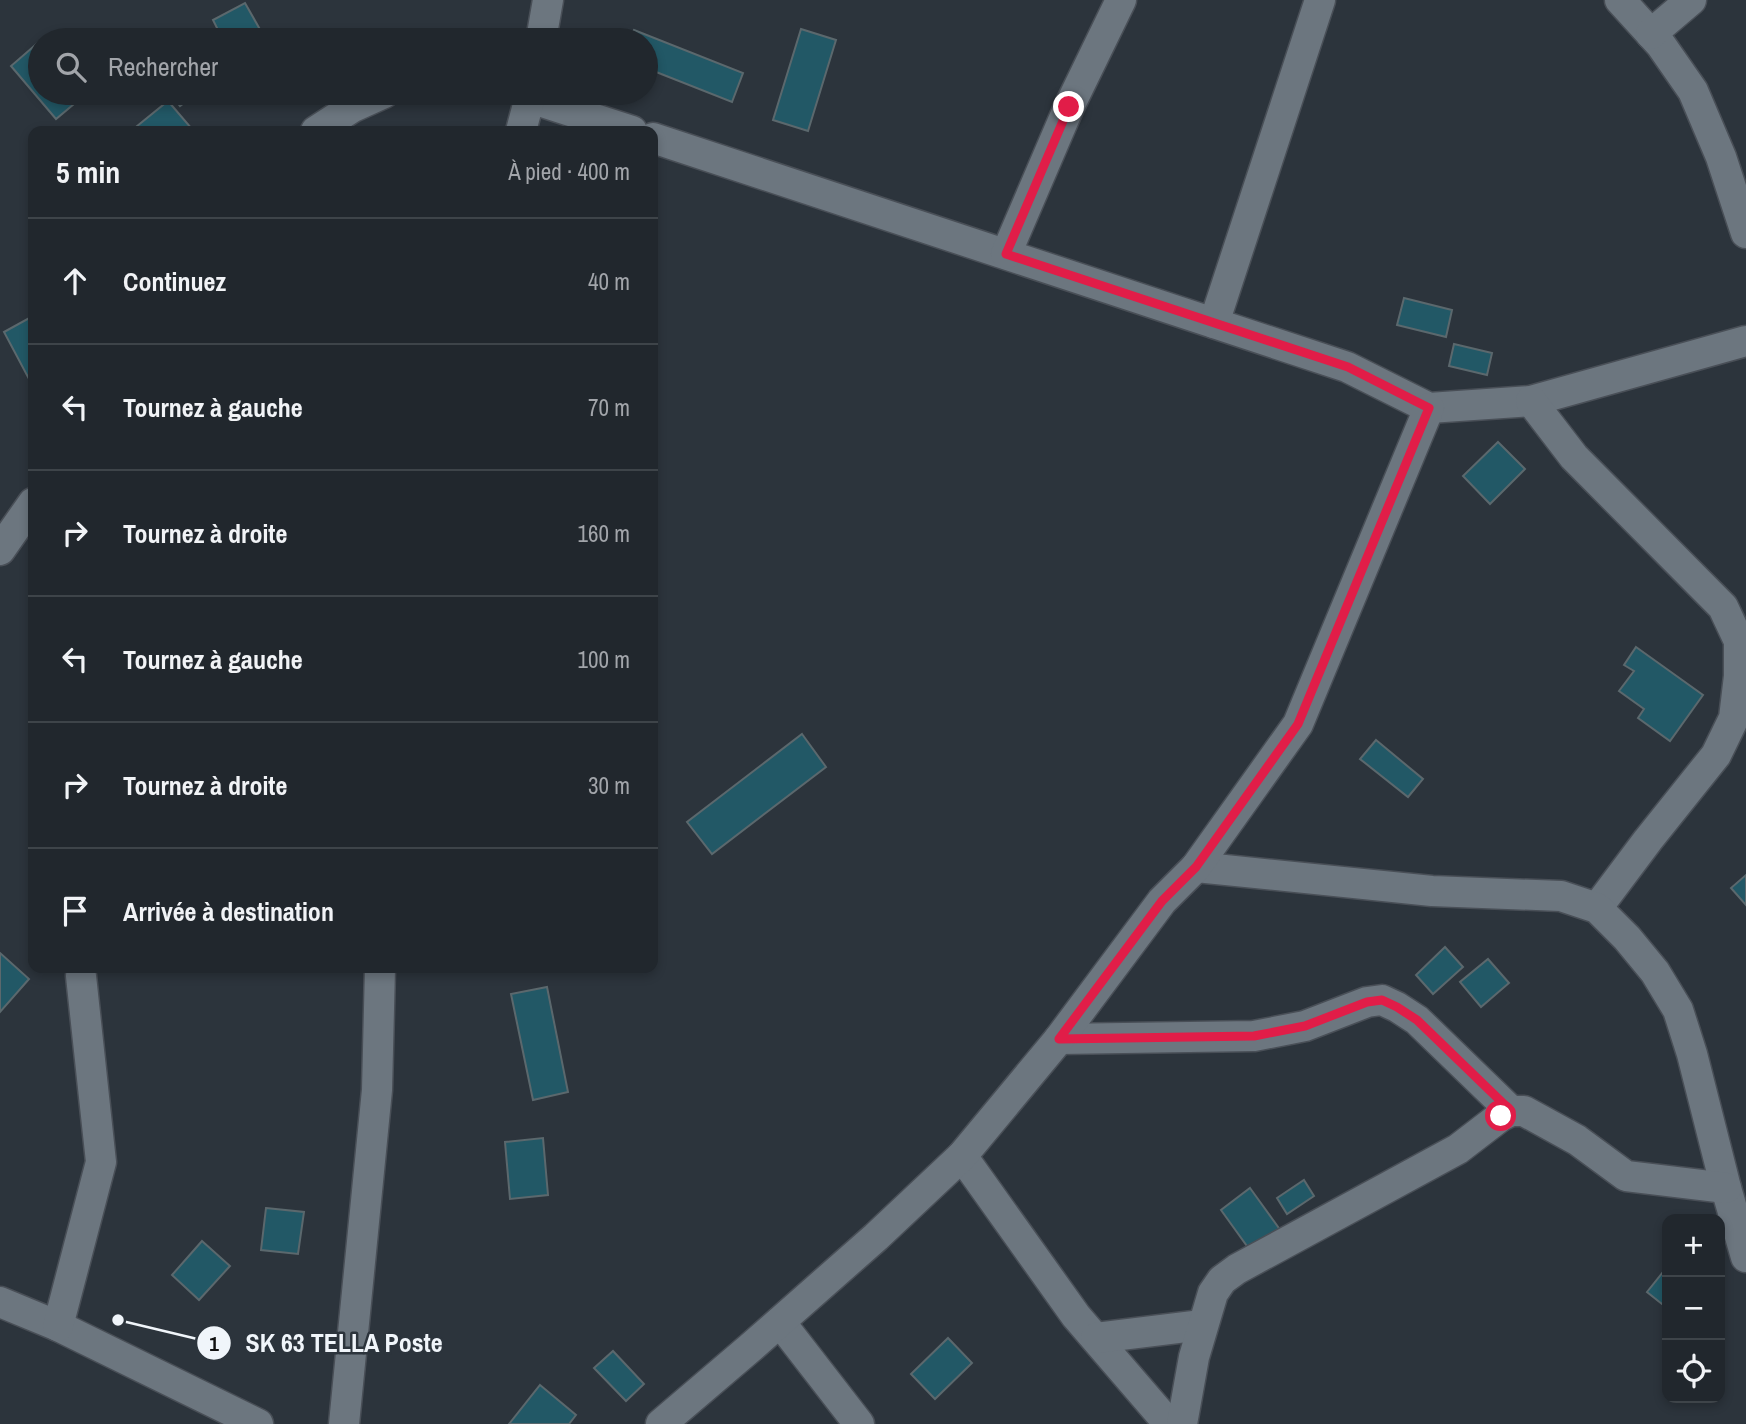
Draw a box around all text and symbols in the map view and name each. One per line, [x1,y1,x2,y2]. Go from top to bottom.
search box [28,28,658,105]
icon: search [52,48,90,86]
text: Rechercher [108,49,218,84]
route end [1053,91,1084,122]
text: 5 min [56,152,120,192]
text: À pied · 400 m [508,156,630,187]
icon: ahead [56,262,94,300]
text: Continuez [123,264,226,299]
text: 40 m [588,266,630,297]
icon: left [56,388,94,426]
text: Tournez à gauche [123,390,303,425]
text: 70 m [588,392,630,423]
icon: right [56,514,94,552]
text: Tournez à droite [123,516,287,551]
text: 160 m [578,518,630,549]
icon: left [56,640,94,678]
text: Tournez à gauche [123,642,303,677]
text: 100 m [578,644,630,675]
icon: right [56,766,94,804]
text: Tournez à droite [123,768,287,803]
text: 30 m [588,770,630,801]
icon: arrive [56,892,94,930]
text: Arrivée à destination [123,894,334,929]
route start [1485,1100,1516,1131]
map controls [1662,1214,1725,1403]
button: + [1662,1214,1725,1277]
button: − [1662,1277,1725,1340]
callout: SK 63 TELLA Poste [197,1320,457,1367]
text: SK 63 TELLA Poste [245,1325,443,1360]
text: 1 [209,1329,219,1358]
button: locate [1662,1340,1725,1403]

